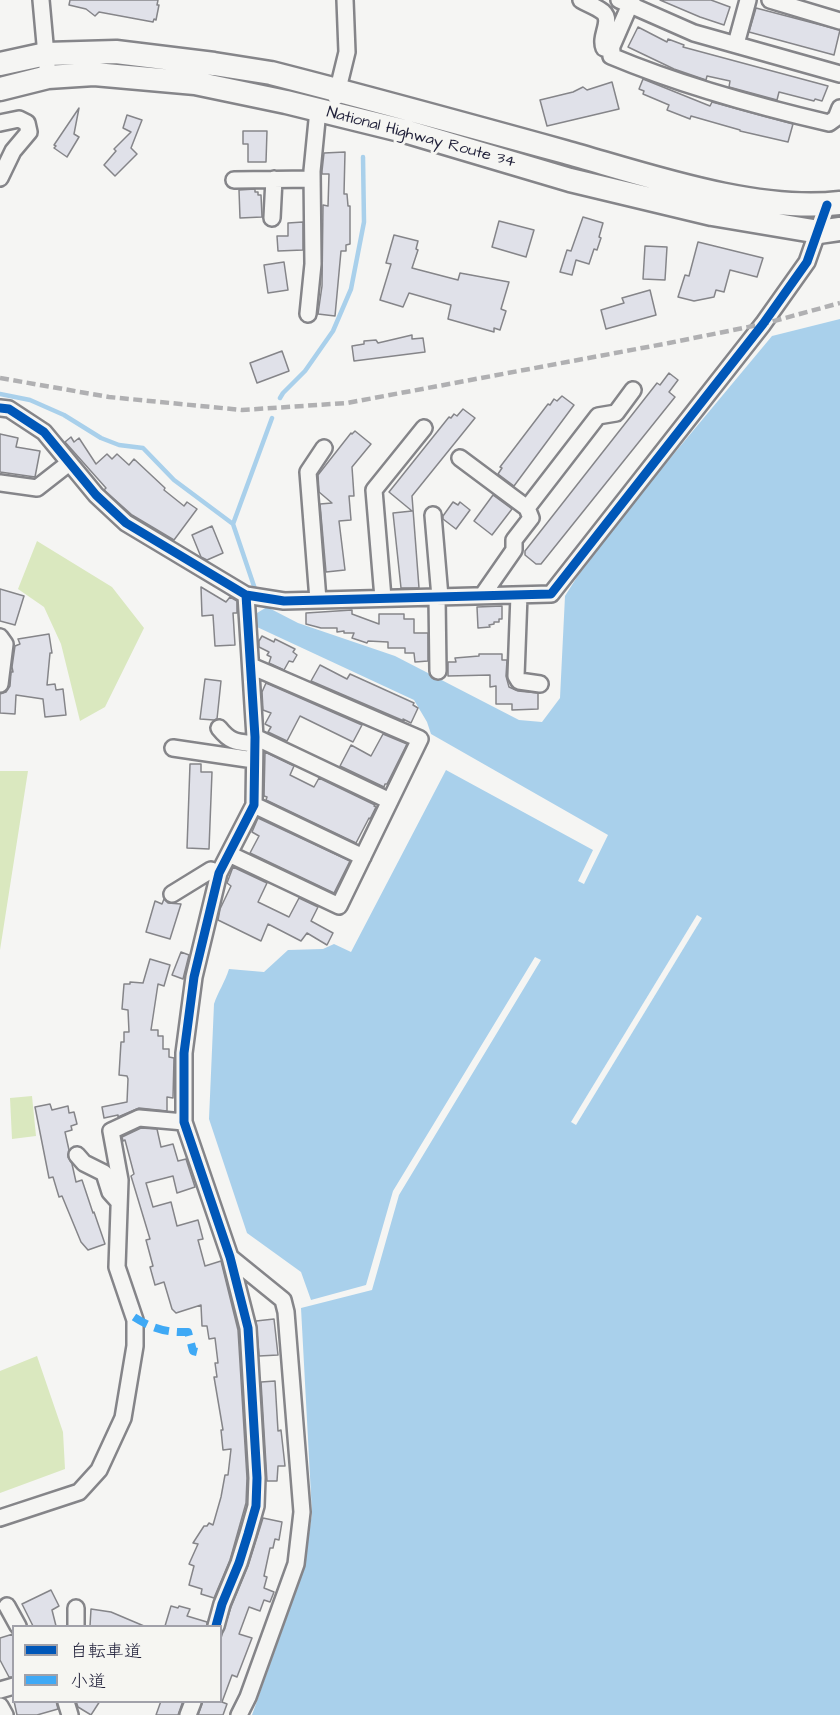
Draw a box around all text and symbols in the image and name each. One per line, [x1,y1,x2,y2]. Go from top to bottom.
street label: National Highway Route 34 [324,104,518,172]
legend [12,1625,222,1703]
text: 自転車道 [70,1639,142,1664]
text: 小道 [70,1669,106,1694]

